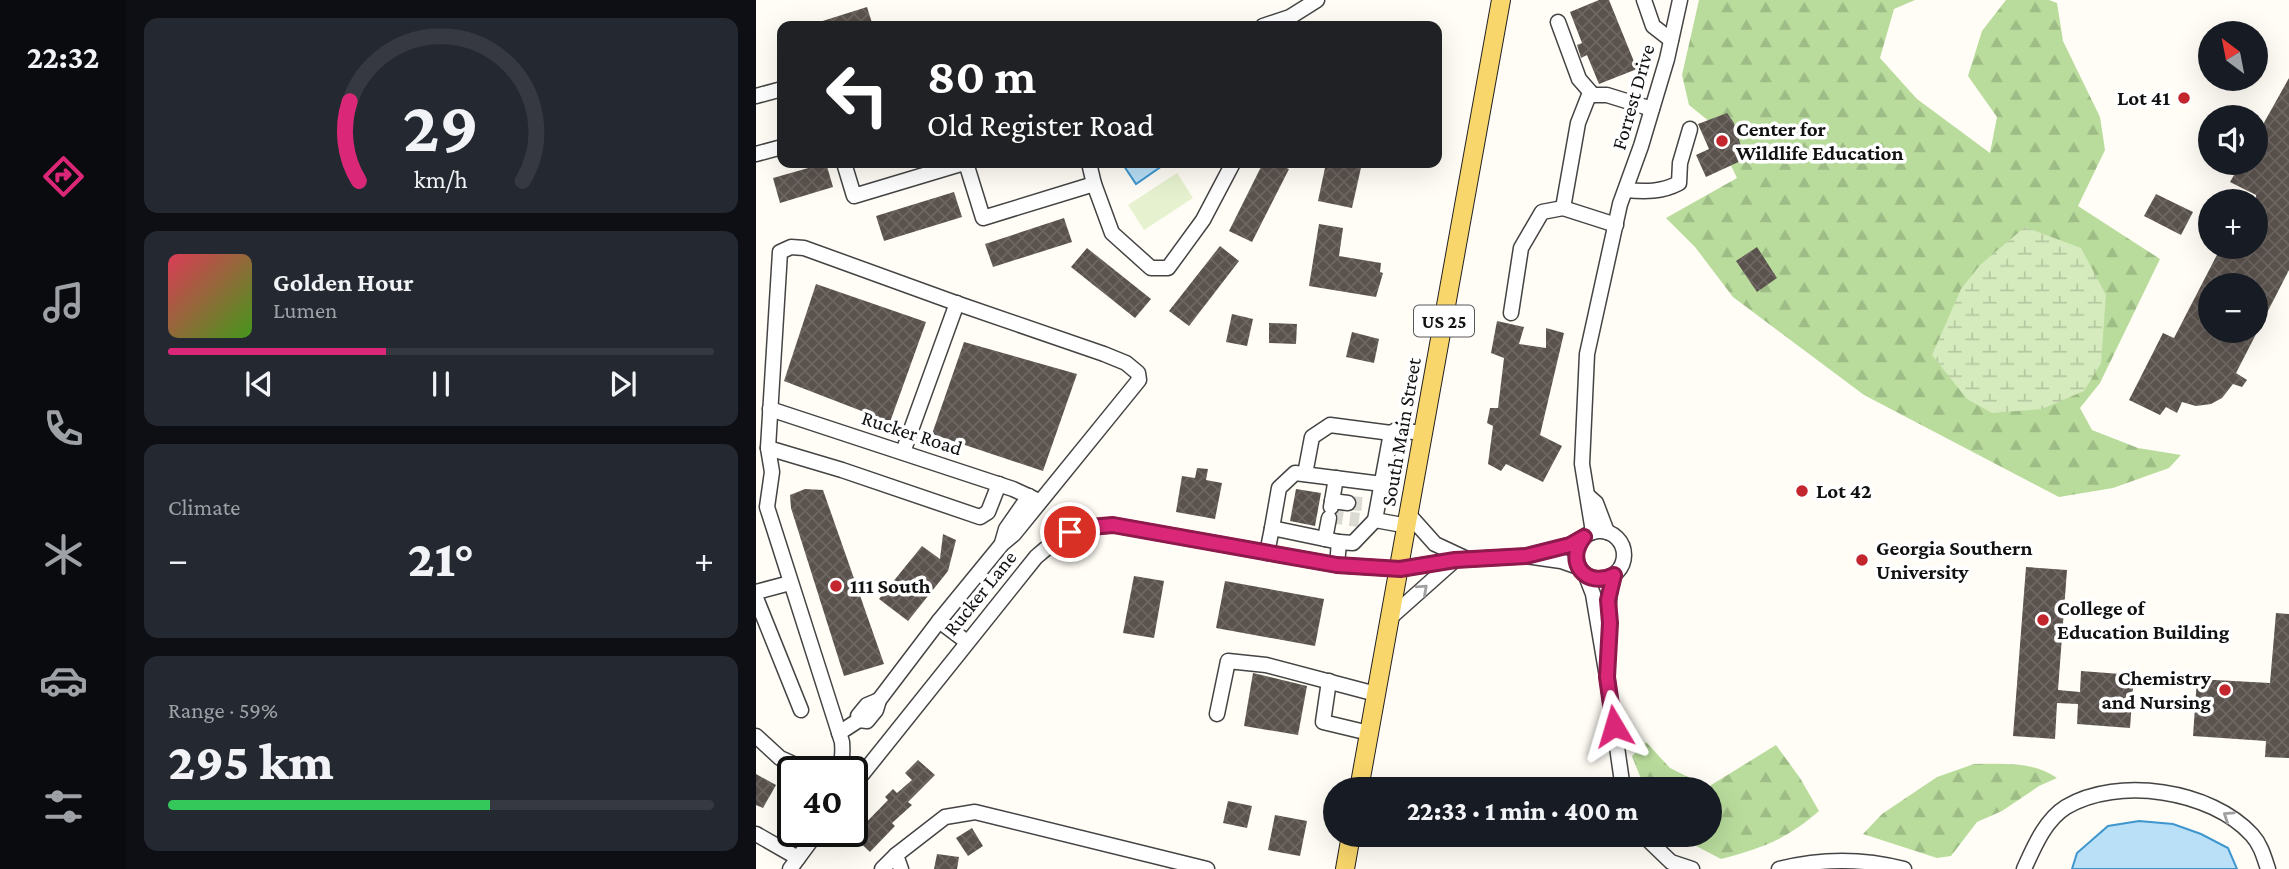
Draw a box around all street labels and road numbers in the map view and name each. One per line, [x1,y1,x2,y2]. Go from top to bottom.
street label: Forrest Drive [1606,41,1660,153]
road number: US 25 [1414,306,1474,336]
street label: South Main Street [1376,355,1426,508]
street label: Rucker Road [859,405,965,461]
street label: Rucker Lane [938,546,1022,640]

